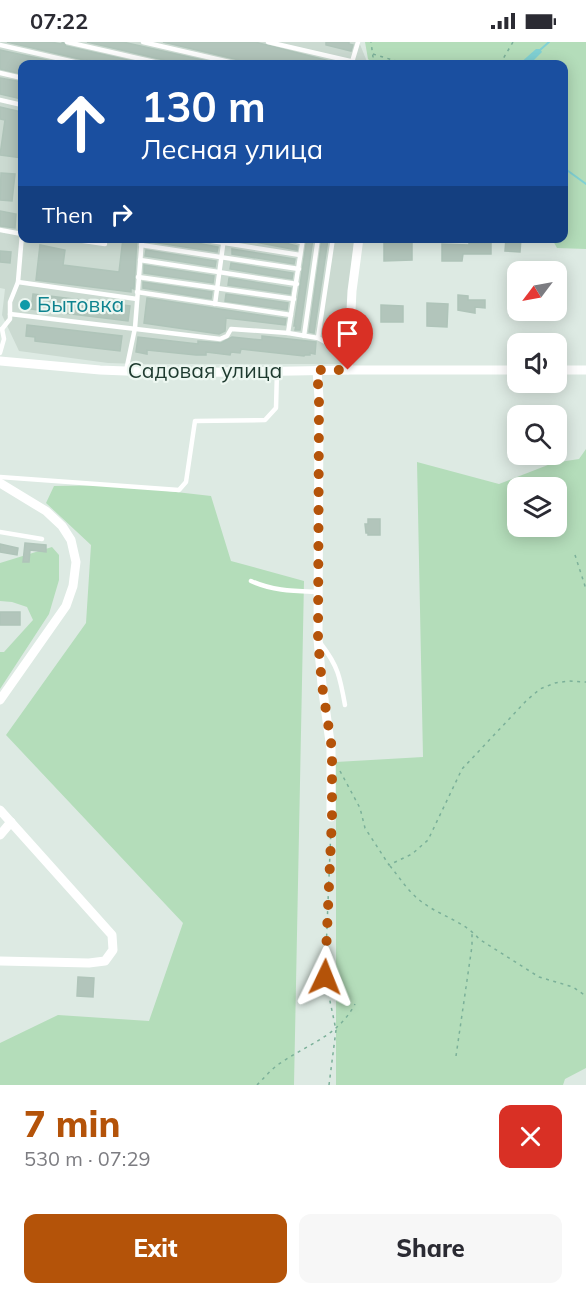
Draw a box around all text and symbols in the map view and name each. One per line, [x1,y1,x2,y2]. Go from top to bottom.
text: 07:22 [30,7,88,35]
text: 130 m [141,80,266,133]
icon: ahead [42,84,120,162]
text: Лесная улица [141,132,323,166]
icon: right [105,198,138,231]
text: Then [42,201,93,229]
north arrow [507,261,567,321]
map controls [507,261,567,537]
place label: Бытовка [37,291,124,317]
marker: Бытовка [18,298,32,312]
pin [322,308,373,370]
icon: arrive [331,317,364,350]
button: sound [507,333,567,393]
street label: Садовая улица [128,357,282,383]
button: search [507,405,567,465]
button: layers [507,477,567,537]
position arrow [293,945,357,1009]
text: 7 min [24,1101,120,1146]
button: close [499,1105,562,1168]
text: 530 m · 07:29 [24,1146,150,1171]
button: Exit [24,1214,287,1283]
button: Share [299,1214,562,1283]

